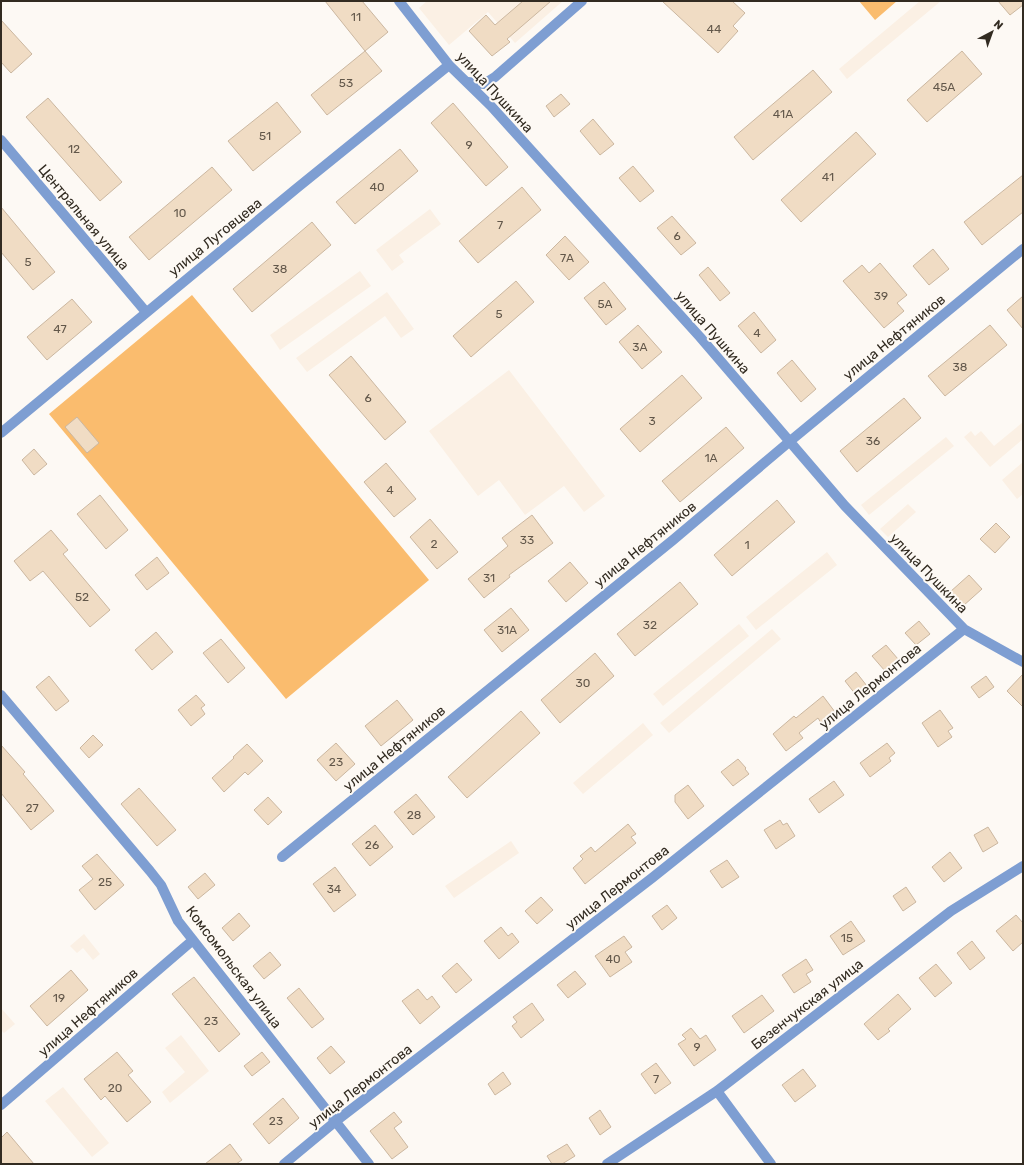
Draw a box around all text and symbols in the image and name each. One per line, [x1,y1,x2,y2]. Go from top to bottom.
house number: 11 [351,10,361,24]
north arrow [972,12,1012,52]
text: N [991,17,1006,32]
house number: 44 [707,22,722,36]
street label: улица Пушкина [453,48,537,136]
house number: 53 [339,76,353,90]
house number: 45А [933,80,955,94]
house number: 41А [773,107,793,121]
house number: 51 [259,129,271,143]
house number: 9 [465,138,473,152]
house number: 12 [68,142,80,156]
street label: Центральная улица [35,161,133,274]
house number: 41 [822,170,834,184]
house number: 40 [369,180,385,194]
street label: улица Луговцева [165,195,265,280]
house number: 10 [174,206,186,220]
house number: 7 [497,218,503,232]
house number: 6 [673,229,681,243]
house number: 7А [560,251,574,265]
house number: 5 [24,255,32,269]
house number: 38 [273,262,287,276]
street label: улица Пушкина [672,287,753,377]
house number: 39 [874,289,888,303]
street label: улица Нефтяников [840,291,949,384]
house number: 5А [597,297,613,311]
house number: 5 [495,307,503,321]
house number: 47 [53,322,67,336]
house number: 4 [753,326,761,340]
house number: 3А [632,340,648,354]
house number: 38 [953,360,967,374]
house number: 6 [364,391,372,405]
house number: 3 [648,414,656,428]
house number: 36 [866,434,880,448]
house number: 1А [704,451,718,465]
house number: 4 [386,483,394,497]
street label: улица Нефтяников [591,498,700,591]
street label: улица Пушкина [886,530,971,617]
house number: 33 [520,533,534,547]
house number: 2 [430,537,438,551]
house number: 1 [744,538,750,552]
house number: 31 [483,571,495,585]
house number: 52 [75,590,89,604]
house number: 32 [643,618,657,632]
house number: 31А [497,623,517,637]
street label: улица Лермонтова [816,640,925,733]
house number: 30 [576,676,590,690]
street label: улица Нефтяников [340,702,449,795]
house number: 23 [329,755,343,769]
house number: 27 [25,801,39,815]
house number: 28 [407,808,421,822]
house number: 26 [365,838,379,852]
street label: улица Лермонтова [562,842,672,933]
house number: 25 [98,875,112,889]
house number: 34 [327,882,342,896]
street label: Комсомольская улица [182,903,285,1032]
house number: 15 [841,931,853,945]
house number: 40 [605,952,621,966]
street label: Безенчукская улица [748,955,867,1053]
street label: улица Нефтяников [35,964,142,1060]
house number: 19 [53,991,65,1005]
house number: 23 [204,1014,218,1028]
house number: 9 [693,1040,701,1054]
street label: улица Лермонтова [305,1041,415,1132]
house number: 7 [653,1072,659,1086]
house number: 20 [108,1081,122,1095]
house number: 23 [269,1114,283,1128]

